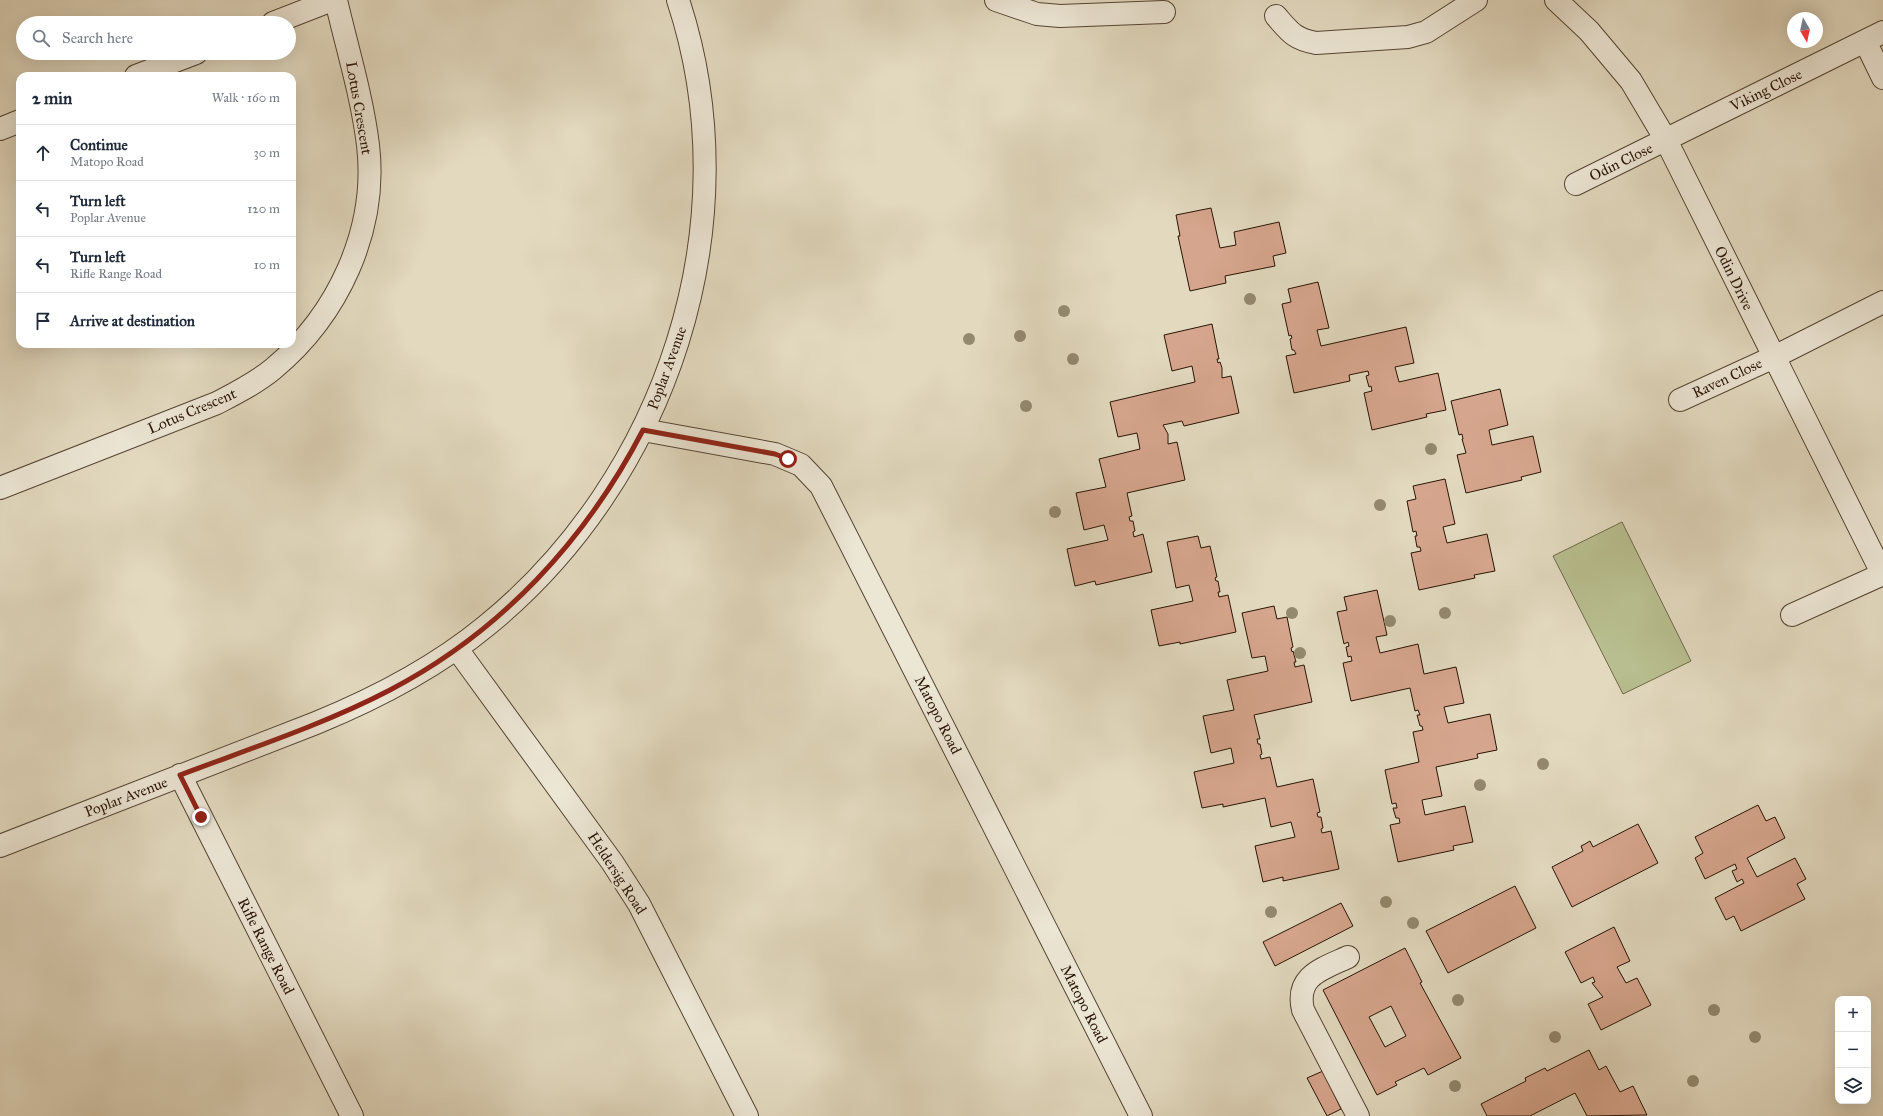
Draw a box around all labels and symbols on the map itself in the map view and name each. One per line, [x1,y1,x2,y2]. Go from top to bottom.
north arrow [1787,12,1823,48]
street label: Lotus Crescent [342,60,376,157]
street label: Viking Close [1726,65,1805,116]
street label: Odin Close [1586,139,1656,185]
street label: Odin Drive [1711,243,1757,313]
street label: Poplar Avenue [644,324,690,412]
street label: Raven Close [1689,354,1765,402]
street label: Lotus Crescent [145,384,239,438]
route start [779,450,797,468]
street label: Matopo Road [911,673,966,757]
street label: Poplar Avenue [82,773,170,821]
route end [192,808,210,826]
street label: Heldersig Road [584,829,650,918]
street label: Rifle Range Road [234,895,298,998]
street label: Matopo Road [1057,962,1112,1046]

